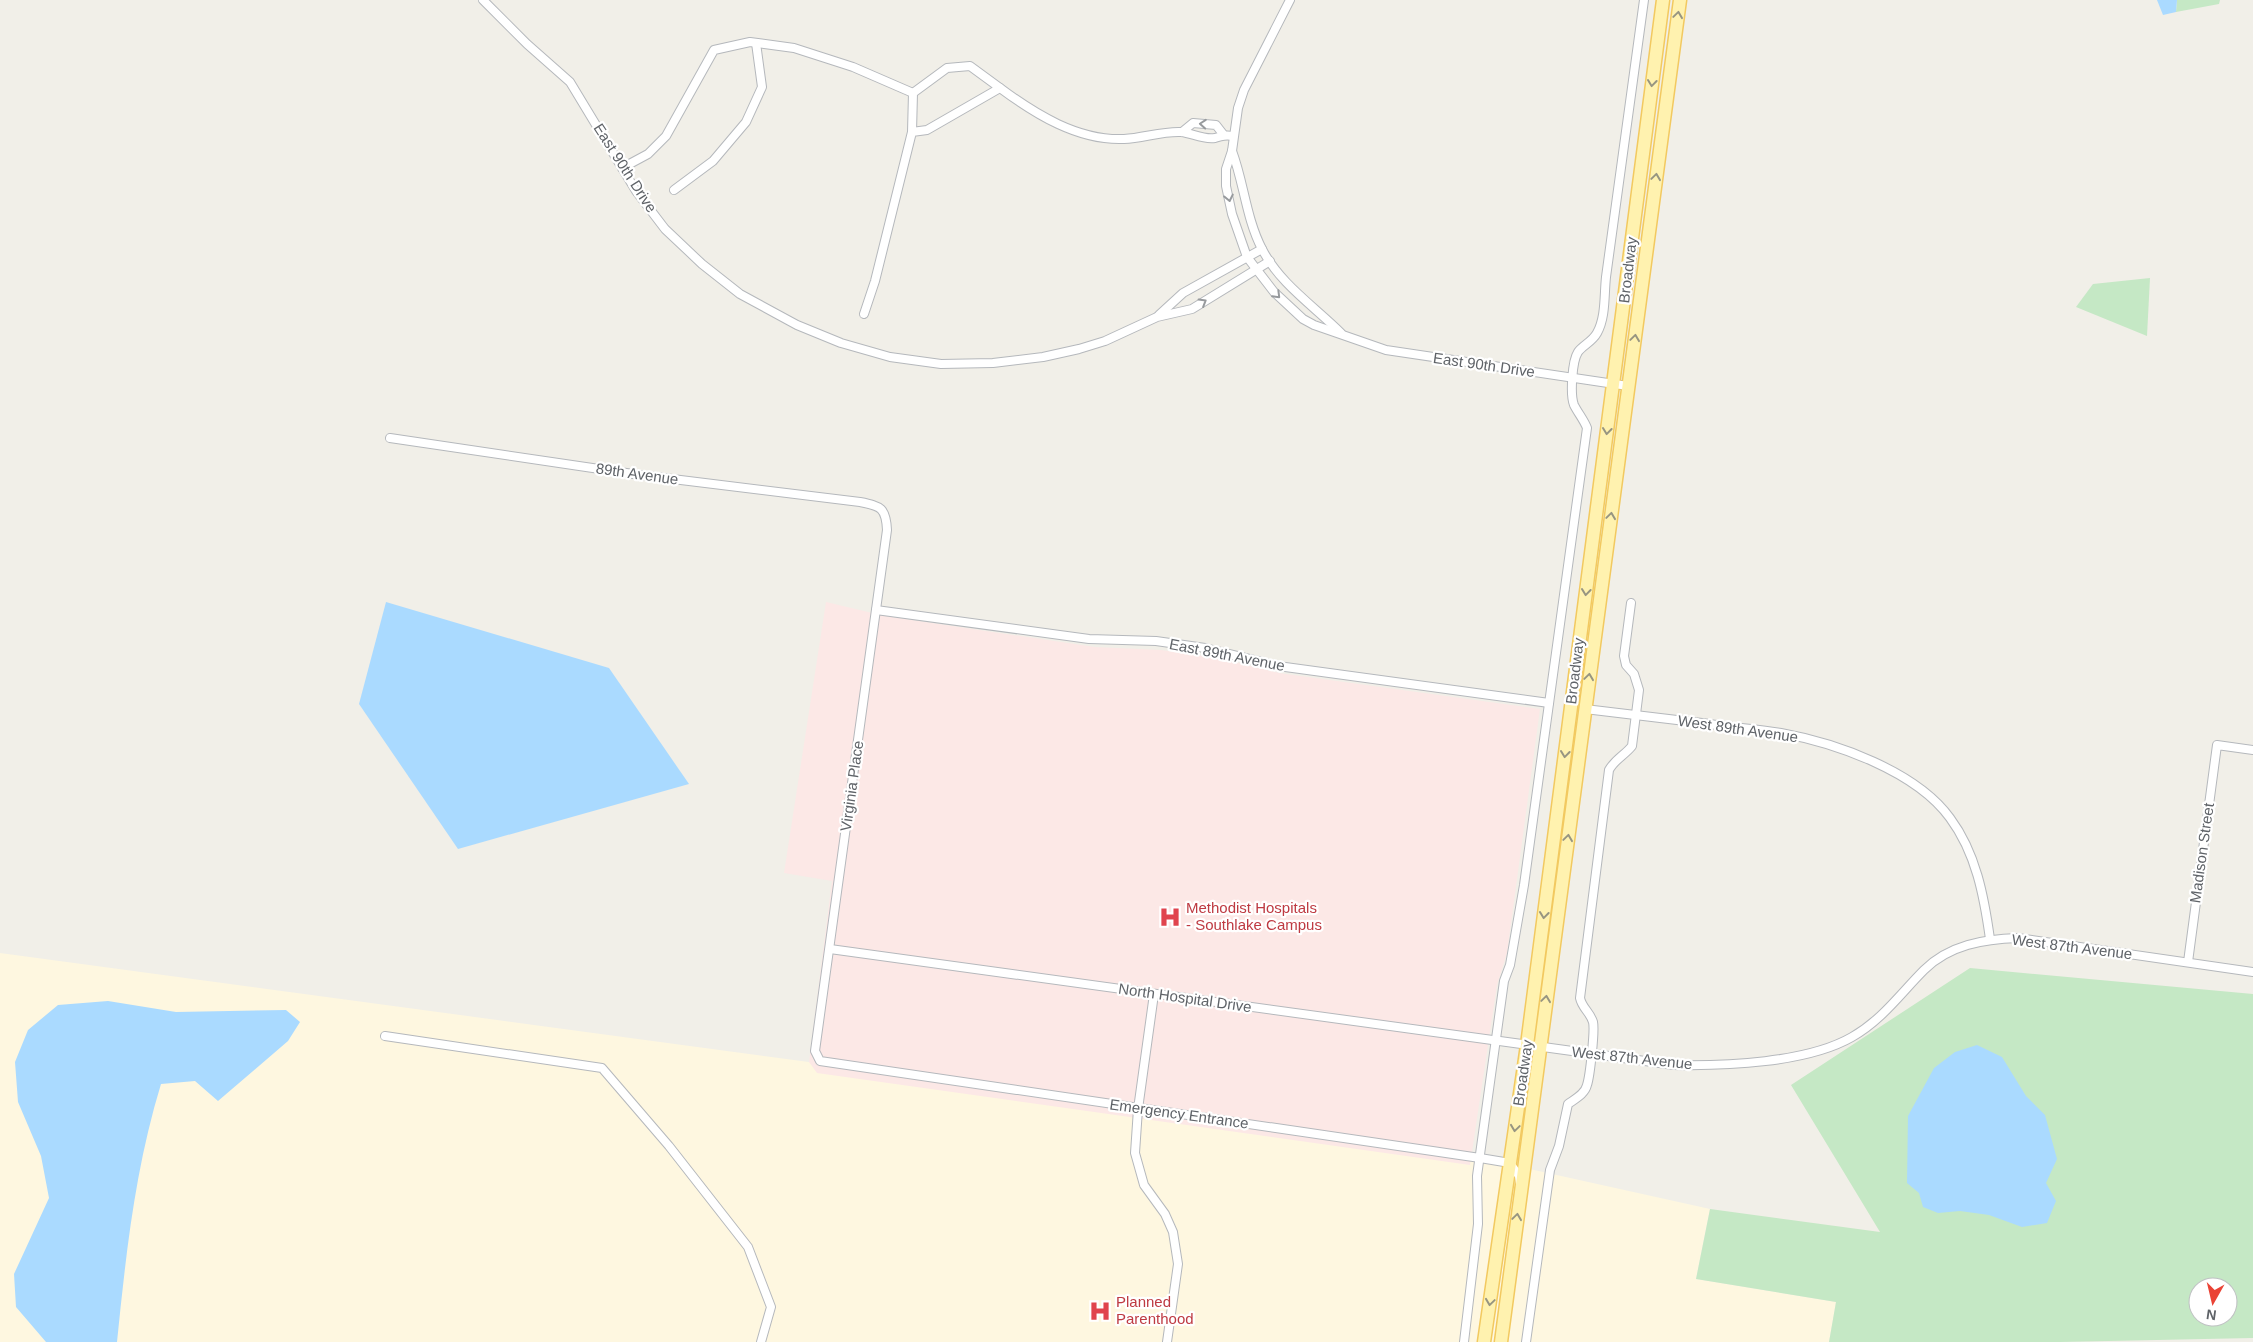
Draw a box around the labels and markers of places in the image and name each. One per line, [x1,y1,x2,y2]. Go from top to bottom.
place label: Methodist Hospitals - Southlake Campus [1186,899,1322,933]
hospital icon: Methodist Hospitals - Southlake Campus [1157,904,1183,930]
place label: Planned Parenthood [1116,1293,1194,1327]
hospital icon: Planned Parenthood [1087,1298,1113,1324]

